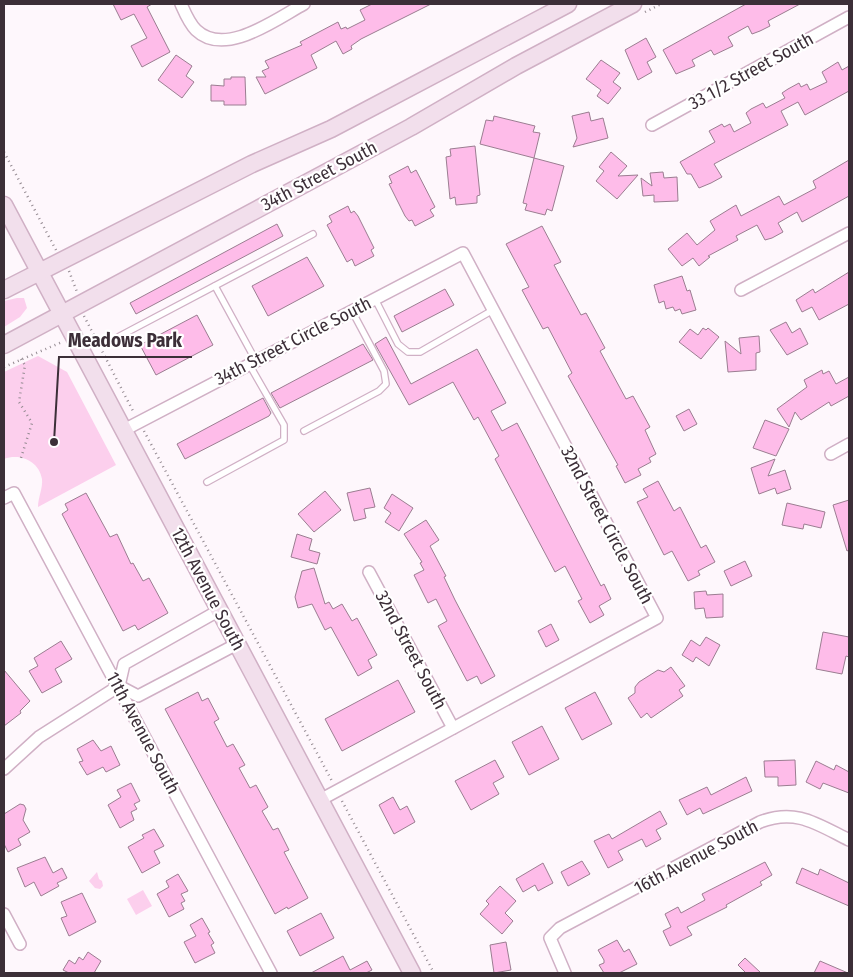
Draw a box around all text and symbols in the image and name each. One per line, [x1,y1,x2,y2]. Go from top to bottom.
street label: 33 1/2 Street South [685,28,817,114]
street label: 34th Street South [257,136,381,216]
street label: 34th Street Circle South [211,292,375,390]
callout: Meadows Park [59,323,192,357]
text: Meadows Park [68,329,182,352]
street label: 32nd Street Circle South [556,442,658,608]
street label: 12th Avenue South [166,524,250,654]
street label: 32nd Street South [371,587,451,713]
street label: 11th Avenue South [102,668,184,798]
street label: 16th Avenue South [630,815,762,899]

